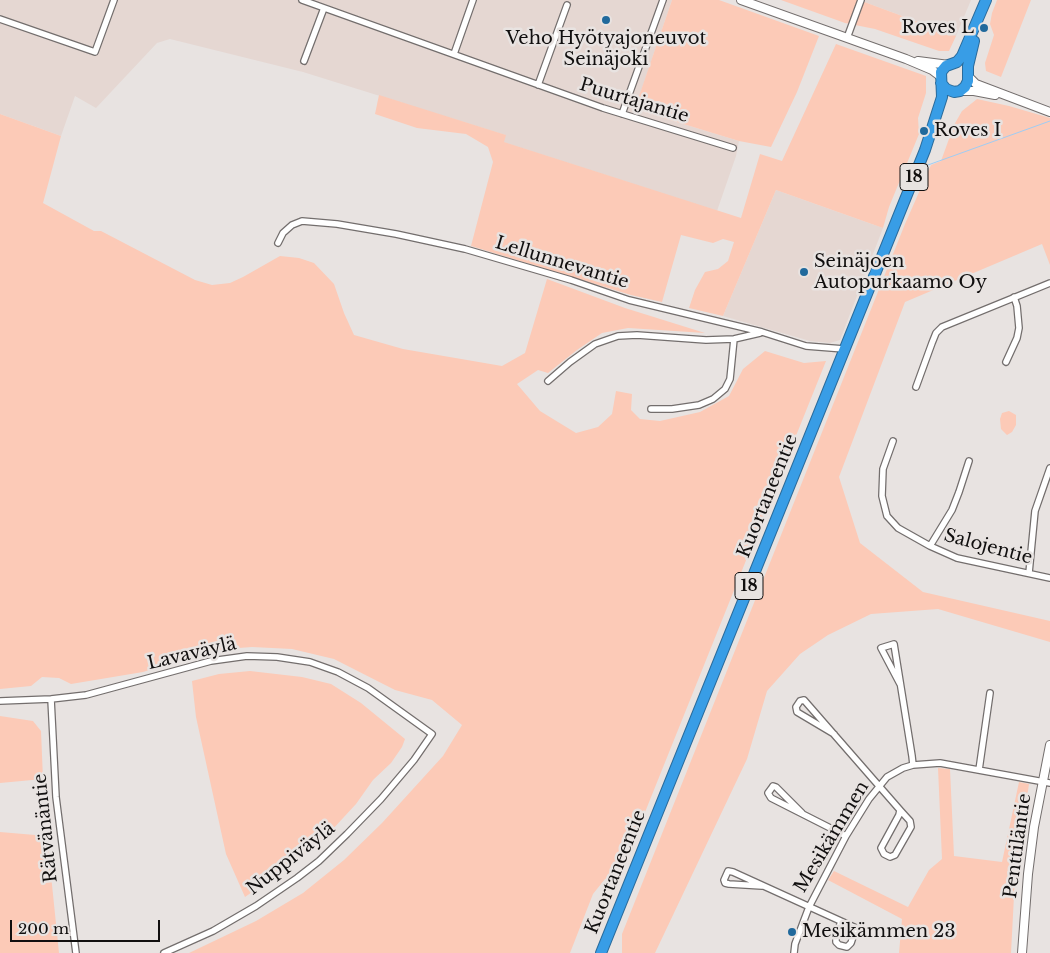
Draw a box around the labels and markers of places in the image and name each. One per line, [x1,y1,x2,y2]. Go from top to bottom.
marker: Veho Hyötyajoneuvot Seinäjoki [600,14,612,26]
place label: Roves L [901,17,974,39]
marker: Roves L [978,22,990,34]
place label: Veho Hyötyajoneuvot Seinäjoki [506,28,706,70]
place label: Roves I [934,120,1001,142]
marker: Roves I [918,125,930,137]
place label: Seinäjoen Autopurkaamo Oy [814,251,987,294]
marker: Seinäjoen Autopurkaamo Oy [798,266,810,278]
place label: Mesikämmen 23 [802,921,956,943]
marker: Mesikämmen 23 [786,926,798,938]

